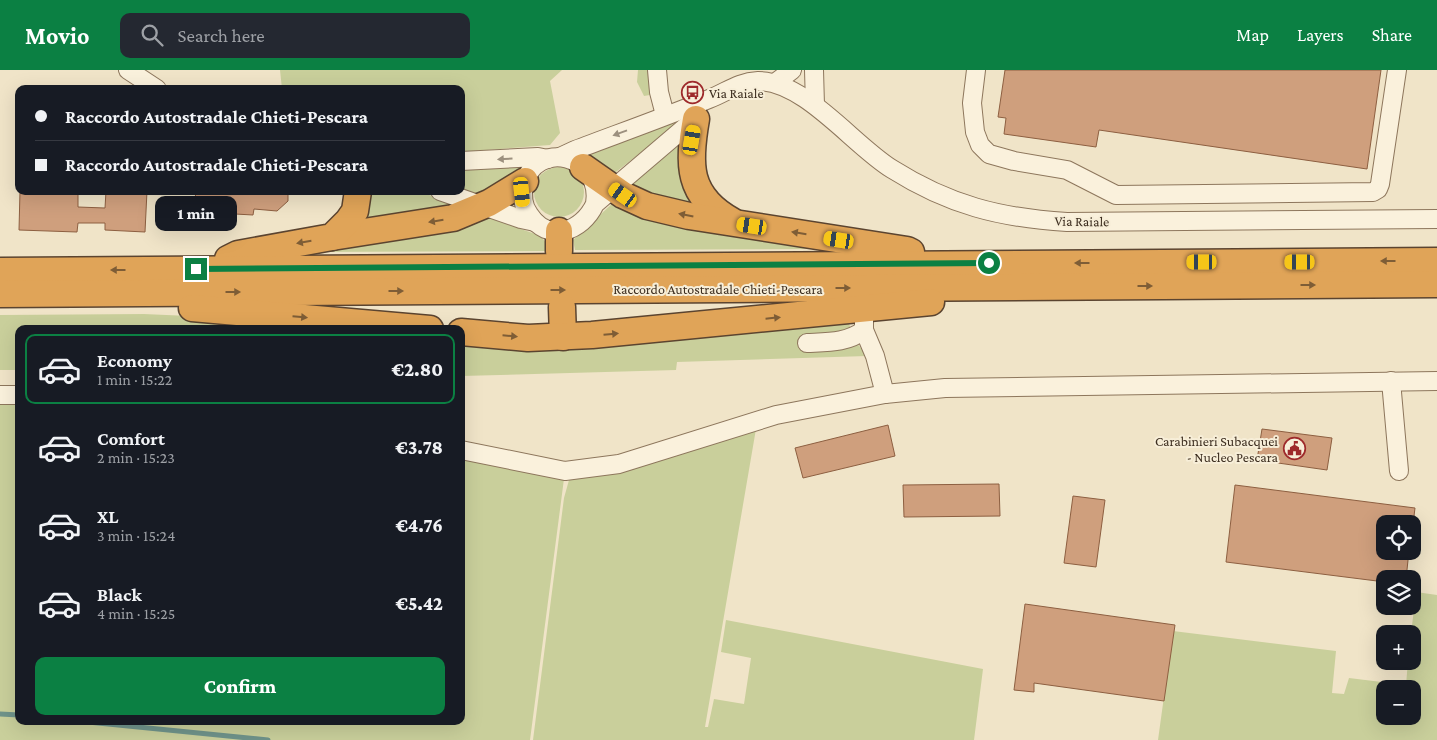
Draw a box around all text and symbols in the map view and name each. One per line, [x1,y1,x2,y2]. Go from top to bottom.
search box [120,13,470,58]
icon: search [138,21,166,49]
text: Movio [25,22,90,49]
text: Search here [178,25,265,46]
text: Map [1236,25,1269,45]
text: Layers [1297,25,1344,45]
text: Share [1372,25,1412,45]
bus stop icon: Via Raiale [681,81,705,105]
place label: Via Raiale [709,85,764,101]
text: Raccordo Autostradale Chieti-Pescara [65,106,368,127]
car [682,124,701,156]
one-way arrow [612,129,627,137]
text: Raccordo Autostradale Chieti-Pescara [65,154,368,175]
one-way arrow [496,155,512,163]
car [512,176,531,208]
car [606,180,639,210]
callout: 1 min [155,196,237,232]
text: 1 min [177,205,215,222]
one-way arrow [678,211,694,219]
street label: Via Raiale [1055,213,1109,229]
car [736,216,767,236]
one-way arrow [427,218,443,226]
one-way arrow [791,229,807,237]
car [823,230,854,250]
one-way arrow [295,239,311,247]
route start [978,252,1000,274]
car [1187,255,1217,270]
car [1285,255,1315,270]
one-way arrow [1380,257,1396,265]
route end [185,258,207,280]
one-way arrow [1073,259,1089,267]
one-way arrow [110,266,126,274]
street label: Raccordo Autostradale Chieti-Pescara [613,281,823,297]
one-way arrow [1300,281,1316,289]
one-way arrow [1138,282,1154,290]
one-way arrow [835,284,851,292]
one-way arrow [550,286,566,294]
one-way arrow [388,287,404,295]
one-way arrow [225,288,241,296]
one-way arrow [292,313,308,321]
one-way arrow [765,314,781,322]
one-way arrow [604,330,620,338]
one-way arrow [502,332,518,340]
icon: car [37,347,82,392]
text: Economy [97,350,172,371]
text: €2.80 [392,359,443,380]
text: 1 min · 15:22 [97,371,172,388]
icon: car [37,425,82,470]
text: Comfort [97,428,165,449]
place label: Carabinieri Subacquei - Nucleo Pescara [1155,433,1279,465]
text: €3.78 [395,437,443,458]
public building icon: Carabinieri Subacquei - Nucleo Pescara [1282,437,1306,461]
text: 2 min · 15:23 [97,449,175,466]
icon: car [37,503,82,548]
text: XL [97,506,119,527]
text: €4.76 [395,515,443,536]
map controls [1376,515,1421,725]
button: locate [1376,515,1421,560]
text: 3 min · 15:24 [97,527,175,544]
button: layers [1376,570,1421,615]
icon: car [37,581,82,626]
text: Black [97,584,142,605]
text: €5.42 [395,593,443,614]
text: 4 min · 15:25 [97,605,175,622]
button: + [1376,625,1421,670]
button: Confirm [35,657,445,715]
button: − [1376,680,1421,725]

